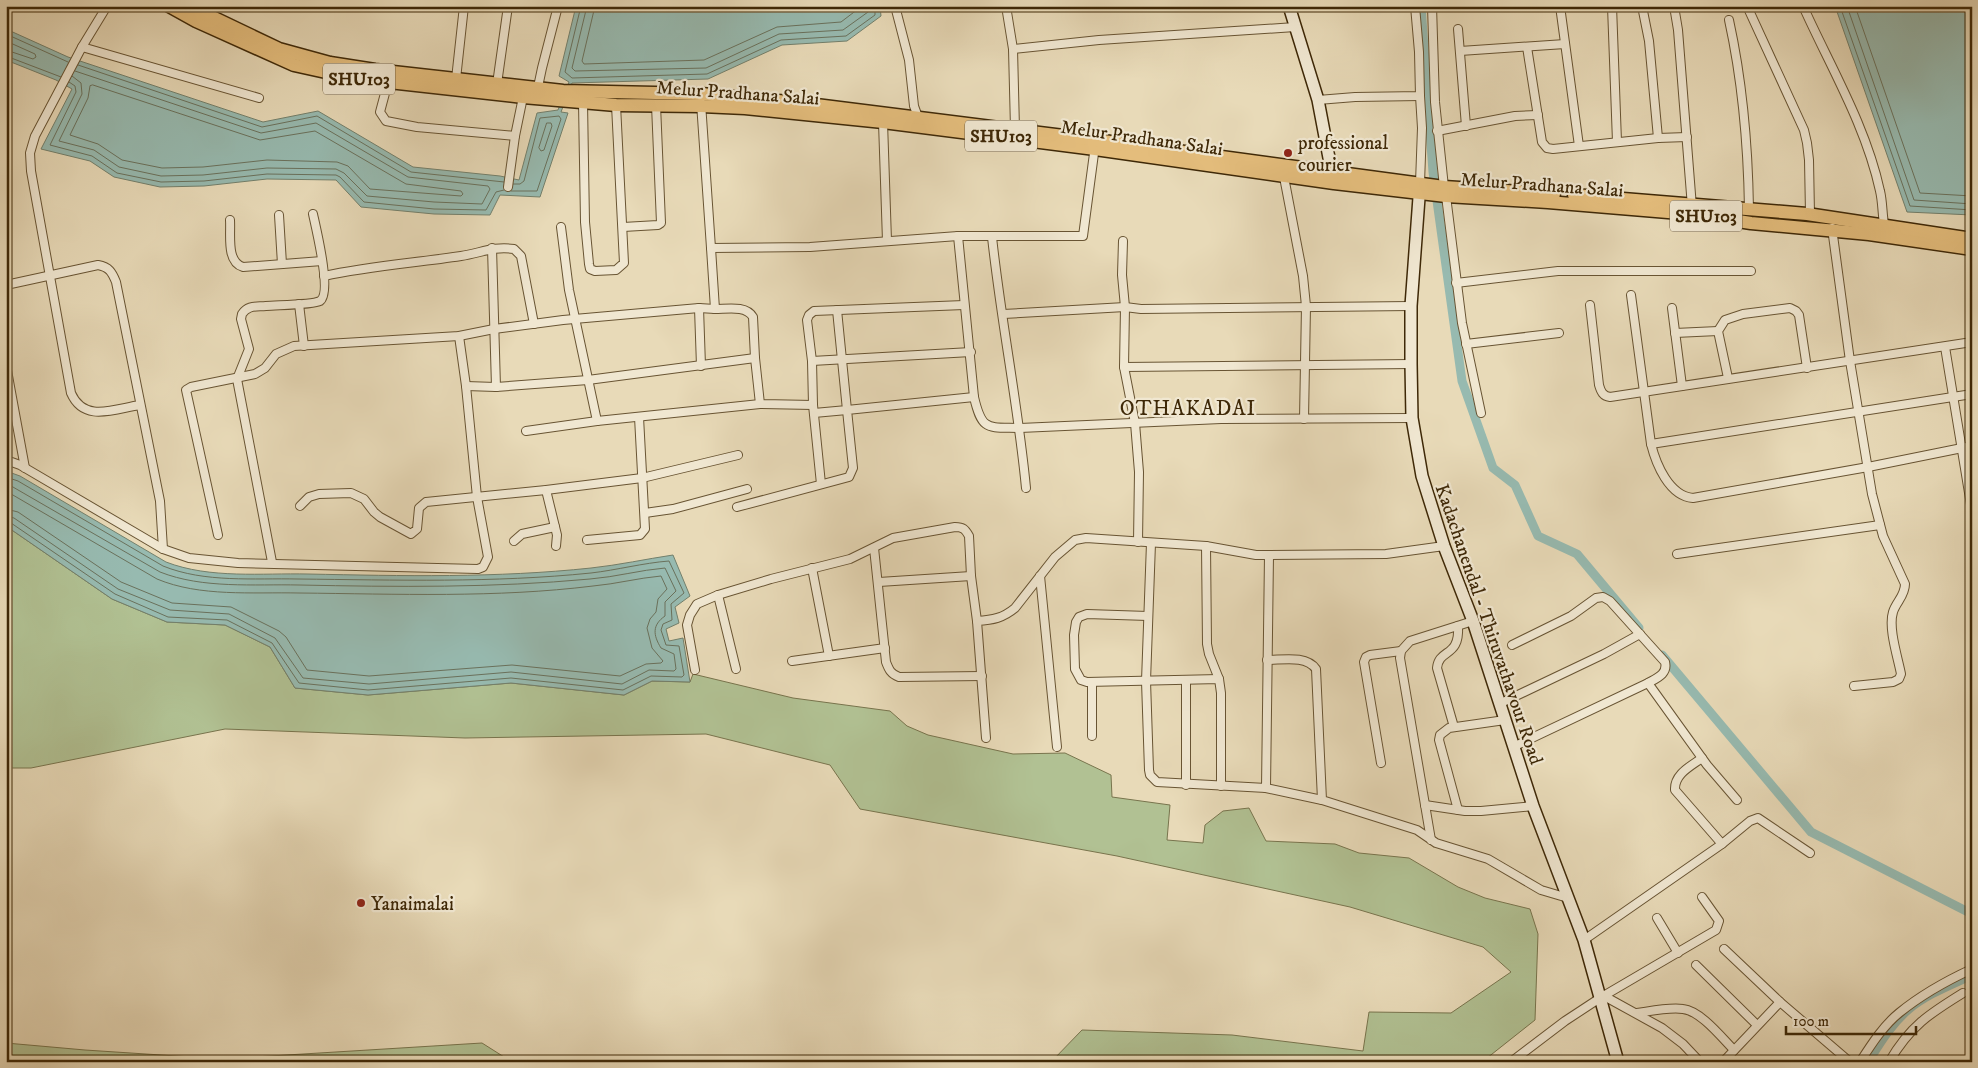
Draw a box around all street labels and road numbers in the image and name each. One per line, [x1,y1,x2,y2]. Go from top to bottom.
road number: SHU103 [323,64,395,95]
street label: Melur Pradhana Salai [656,76,820,111]
street label: Melur Pradhana Salai [1059,116,1224,161]
road number: SHU103 [965,120,1037,152]
street label: Melur Pradhana Salai [1460,168,1624,203]
road number: SHU103 [1670,200,1742,232]
street label: Kadachanendal - Thiruvathavour Road [1430,481,1548,768]

